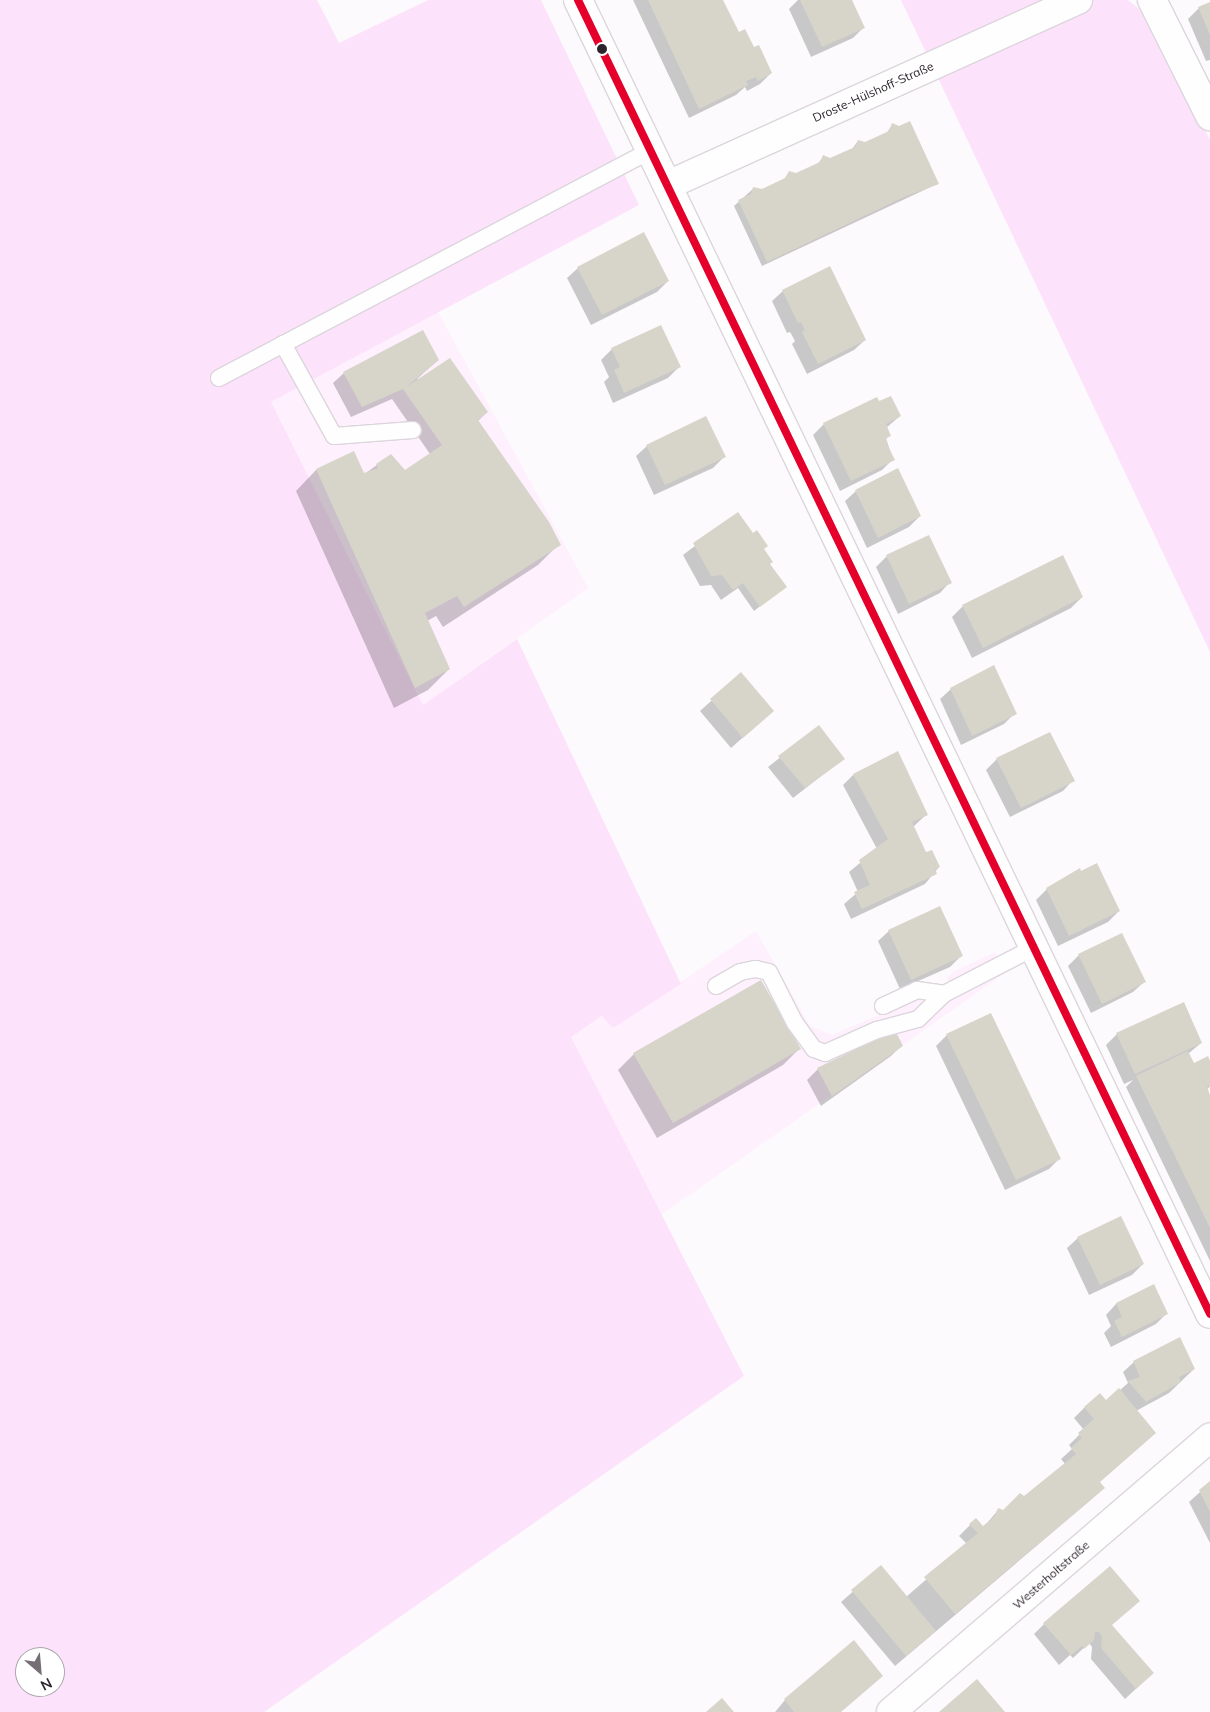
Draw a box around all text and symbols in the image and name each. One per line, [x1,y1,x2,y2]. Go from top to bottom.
unlabelled marker [597,44,607,54]
street label: Droste-Hülshoff-Straße [810,59,936,125]
street label: Westerholtstraße [1010,1538,1092,1612]
north arrow [15,1647,65,1697]
text: N [38,1674,55,1695]

